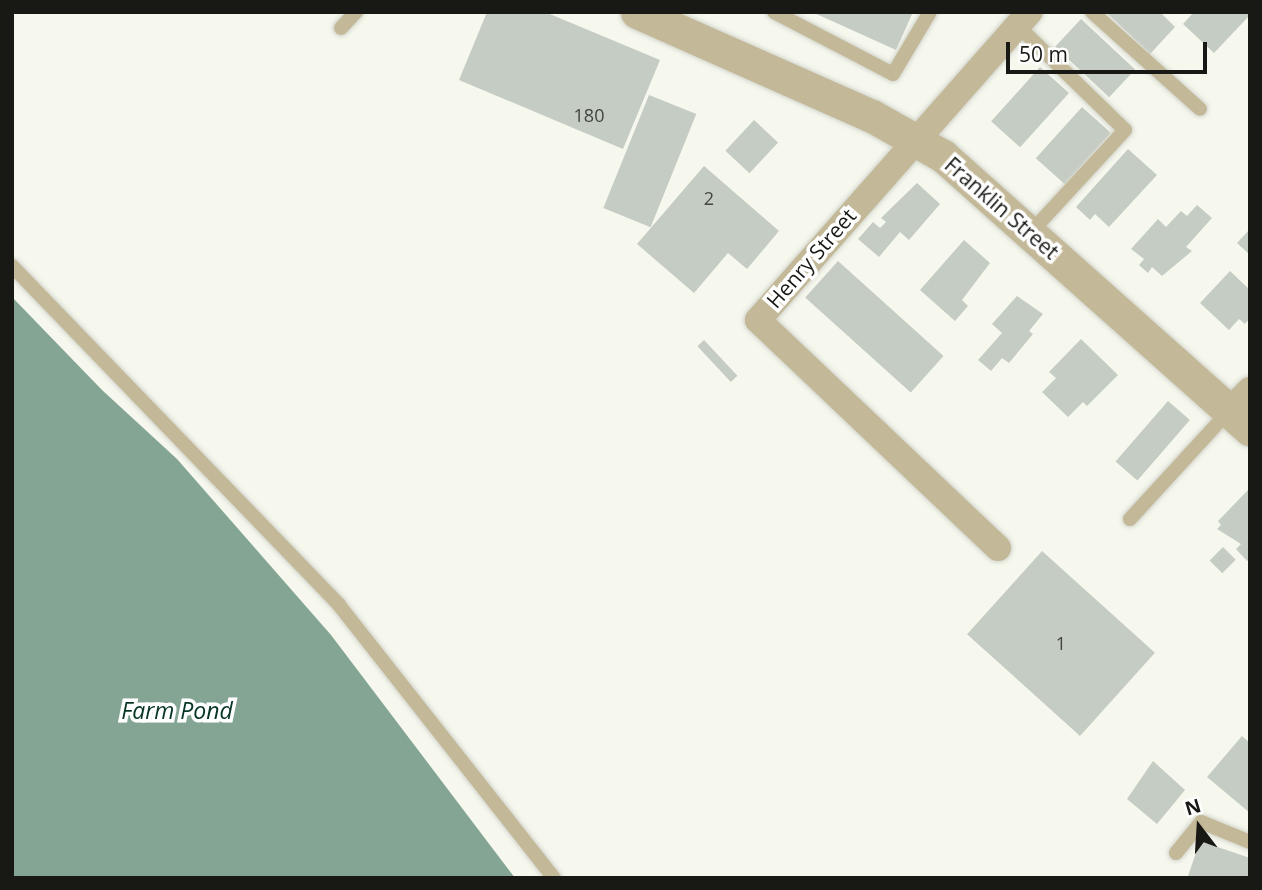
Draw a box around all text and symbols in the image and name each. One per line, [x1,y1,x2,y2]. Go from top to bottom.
scale bar [1010,28,1211,72]
text: 50 m [1019,40,1068,68]
house number: 180 [574,104,604,126]
street label: Franklin Street [940,152,1064,264]
house number: 2 [704,187,714,209]
street label: Henry Street [761,203,861,313]
house number: 1 [1056,632,1066,654]
water label: Farm Pond [121,696,233,724]
north arrow [1164,792,1234,862]
text: N [1182,792,1204,822]

